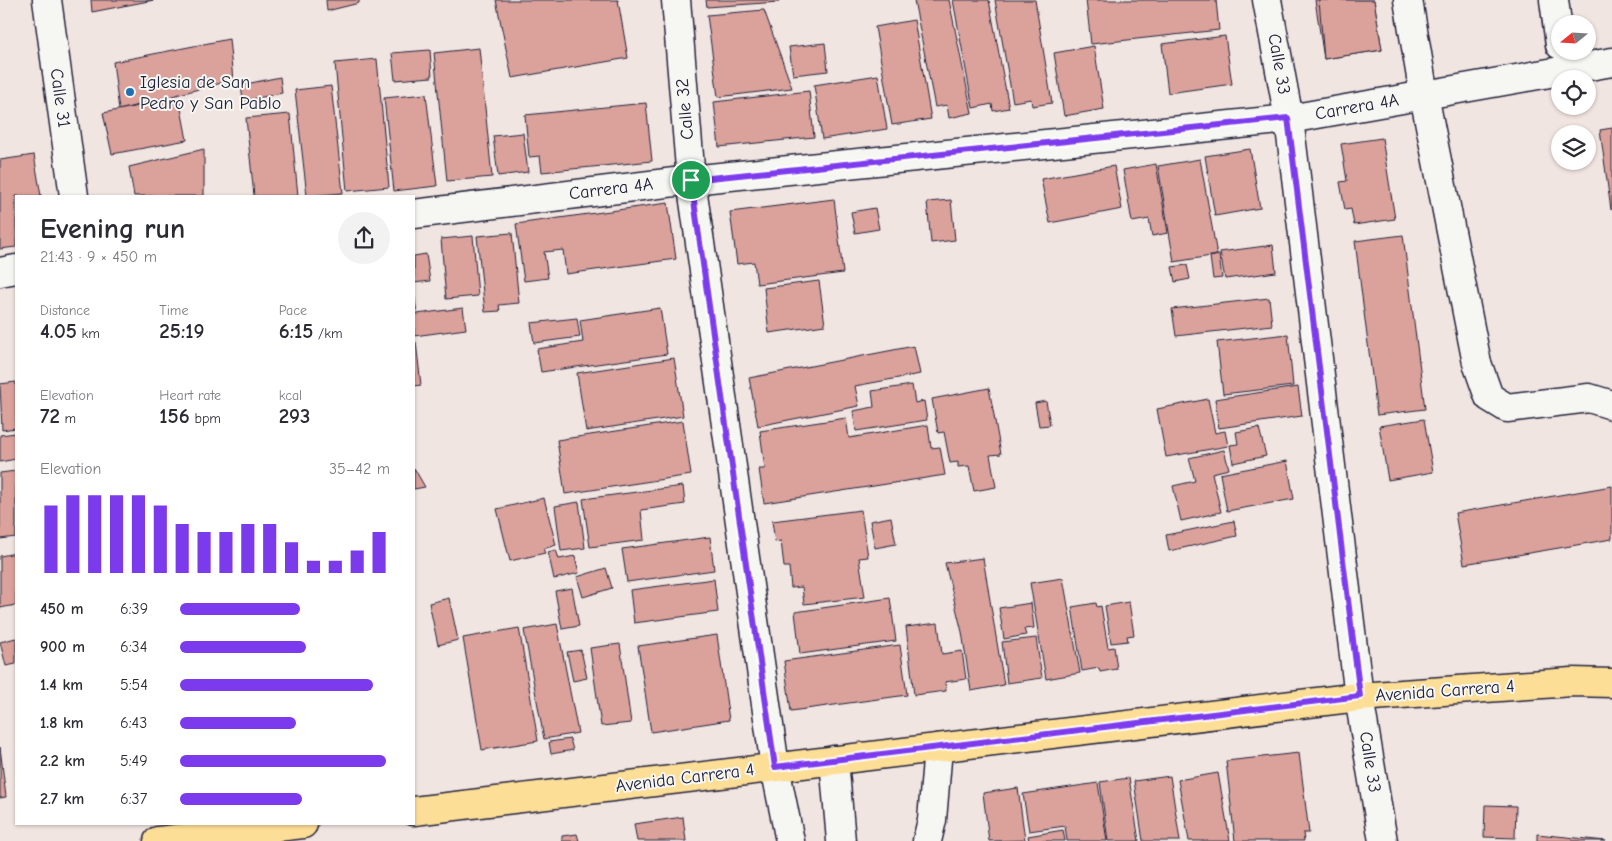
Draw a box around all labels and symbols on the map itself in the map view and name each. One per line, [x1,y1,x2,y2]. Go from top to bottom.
north arrow [1551,15,1596,60]
street label: Calle 33 [1263,32,1295,96]
street label: Calle 31 [45,67,75,129]
place label: Iglesia de San Pedro y San Pablo [140,72,281,114]
street label: Calle 32 [672,77,698,141]
marker: Iglesia de San Pedro y San Pablo [124,86,136,98]
street label: Carrera 4A [1314,89,1400,125]
pin [670,159,712,201]
street label: Carrera 4A [568,173,654,205]
street label: Avenida Carrera 4 [1375,676,1515,706]
street label: Calle 33 [1355,730,1385,794]
street label: Avenida Carrera 4 [614,759,756,797]

